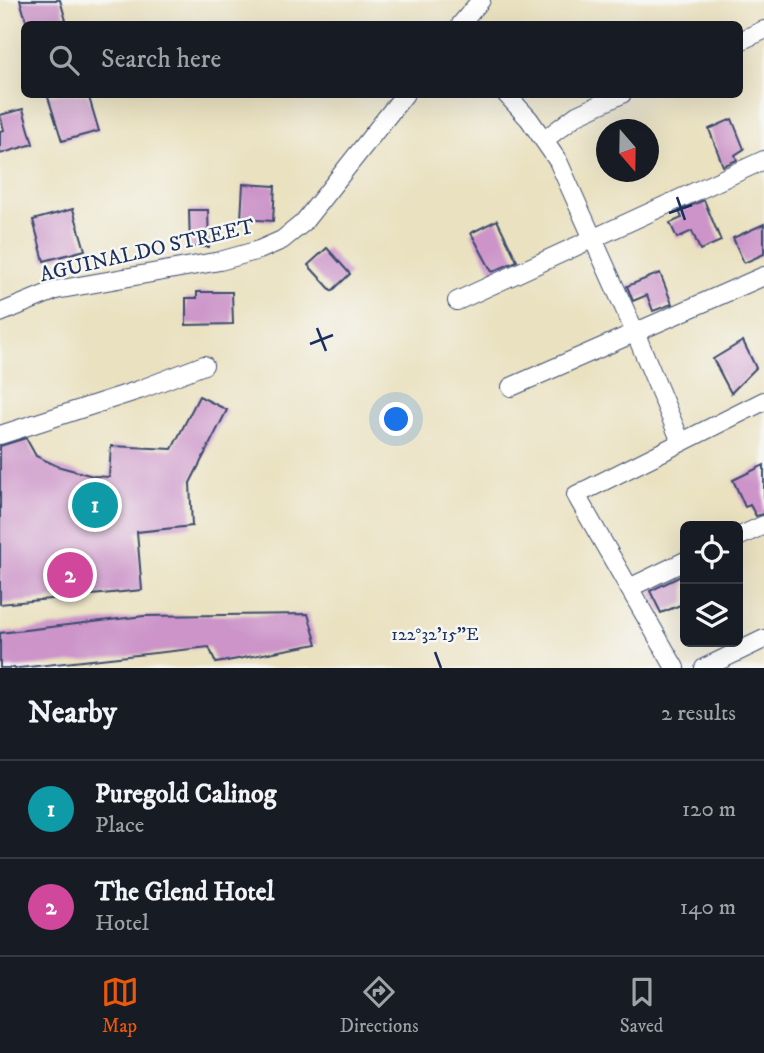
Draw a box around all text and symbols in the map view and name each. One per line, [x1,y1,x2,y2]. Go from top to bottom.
search box [21,21,743,98]
icon: search [45,41,83,79]
text: Search here [101,43,221,76]
north arrow [596,119,659,182]
street label: AGUINALDO STREET [37,214,257,288]
your location [379,402,413,436]
pin: 1 [72,479,118,531]
map controls [680,521,743,647]
button: locate [680,521,743,584]
pin: 2 [47,549,93,601]
button: layers [680,584,743,647]
text: 122°32'15"E [391,624,479,646]
text: Nearby [28,695,117,732]
text: 2 results [661,699,736,728]
text: Puregold Calinog [95,778,276,811]
text: 1 [47,795,55,824]
text: 120 m [682,795,736,824]
text: Place [95,811,144,840]
text: The Glend Hotel [95,876,274,909]
text: 2 [45,893,57,922]
text: 140 m [680,893,736,922]
text: Hotel [95,909,149,938]
tab: Map [101,973,139,1038]
tab: Directions [340,973,419,1038]
tab: Saved [620,973,663,1038]

